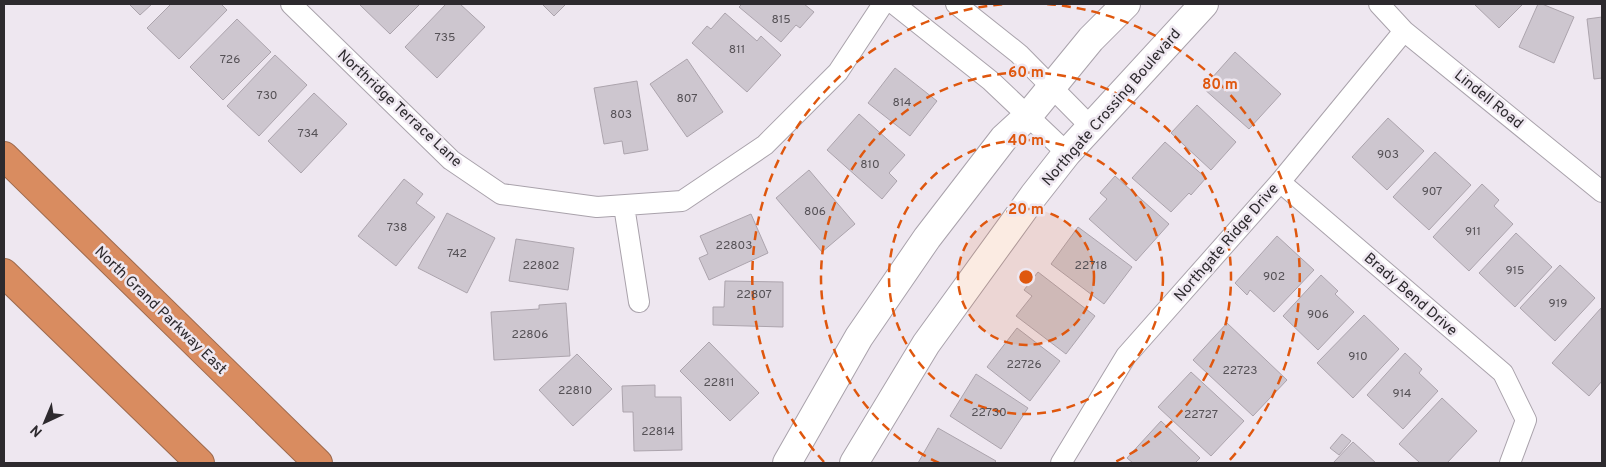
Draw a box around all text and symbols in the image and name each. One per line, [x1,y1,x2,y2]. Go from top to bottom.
house number: 815 [771,12,791,28]
street label: Northgate Crossing Boulevard [1039,25,1186,190]
house number: 735 [435,30,455,46]
house number: 811 [729,42,745,58]
street label: Northridge Terrace Lane [333,46,465,172]
house number: 726 [220,52,240,68]
text: 60 m [1008,64,1044,83]
street label: Lindell Road [1450,67,1526,134]
text: 80 m [1202,76,1238,95]
house number: 730 [257,88,277,104]
house number: 807 [677,91,697,107]
house number: 814 [893,95,912,111]
house number: 803 [610,107,632,123]
house number: 734 [298,126,318,142]
text: 40 m [1008,132,1044,151]
house number: 903 [1377,147,1399,163]
house number: 810 [860,157,880,173]
street label: Northgate Ridge Drive [1171,180,1284,306]
house number: 907 [1422,184,1442,200]
text: 20 m [1008,201,1044,220]
house number: 806 [804,204,826,220]
house number: 738 [387,220,407,236]
house number: 911 [1465,224,1481,240]
house number: 22803 [716,238,752,254]
street label: North Grand Parkway East [90,243,230,379]
house number: 742 [447,246,467,262]
street label: Brady Bend Drive [1359,249,1461,341]
house number: 22802 [523,258,559,274]
house number: 22718 [1075,258,1107,274]
house number: 915 [1505,263,1525,279]
centre of rings [1017,268,1035,286]
house number: 902 [1263,269,1285,285]
house number: 22807 [736,287,772,303]
house number: 919 [1549,296,1567,312]
house number: 906 [1307,307,1329,323]
house number: 22806 [512,327,548,343]
house number: 910 [1348,349,1368,365]
house number: 22726 [1006,357,1042,373]
house number: 22723 [1222,363,1258,379]
house number: 22811 [704,375,734,391]
house number: 22810 [558,383,592,399]
house number: 914 [1393,386,1411,402]
north arrow [20,397,70,447]
house number: 22730 [971,405,1007,421]
house number: 22727 [1184,407,1218,423]
text: N [27,421,47,440]
house number: 22814 [641,424,675,440]

